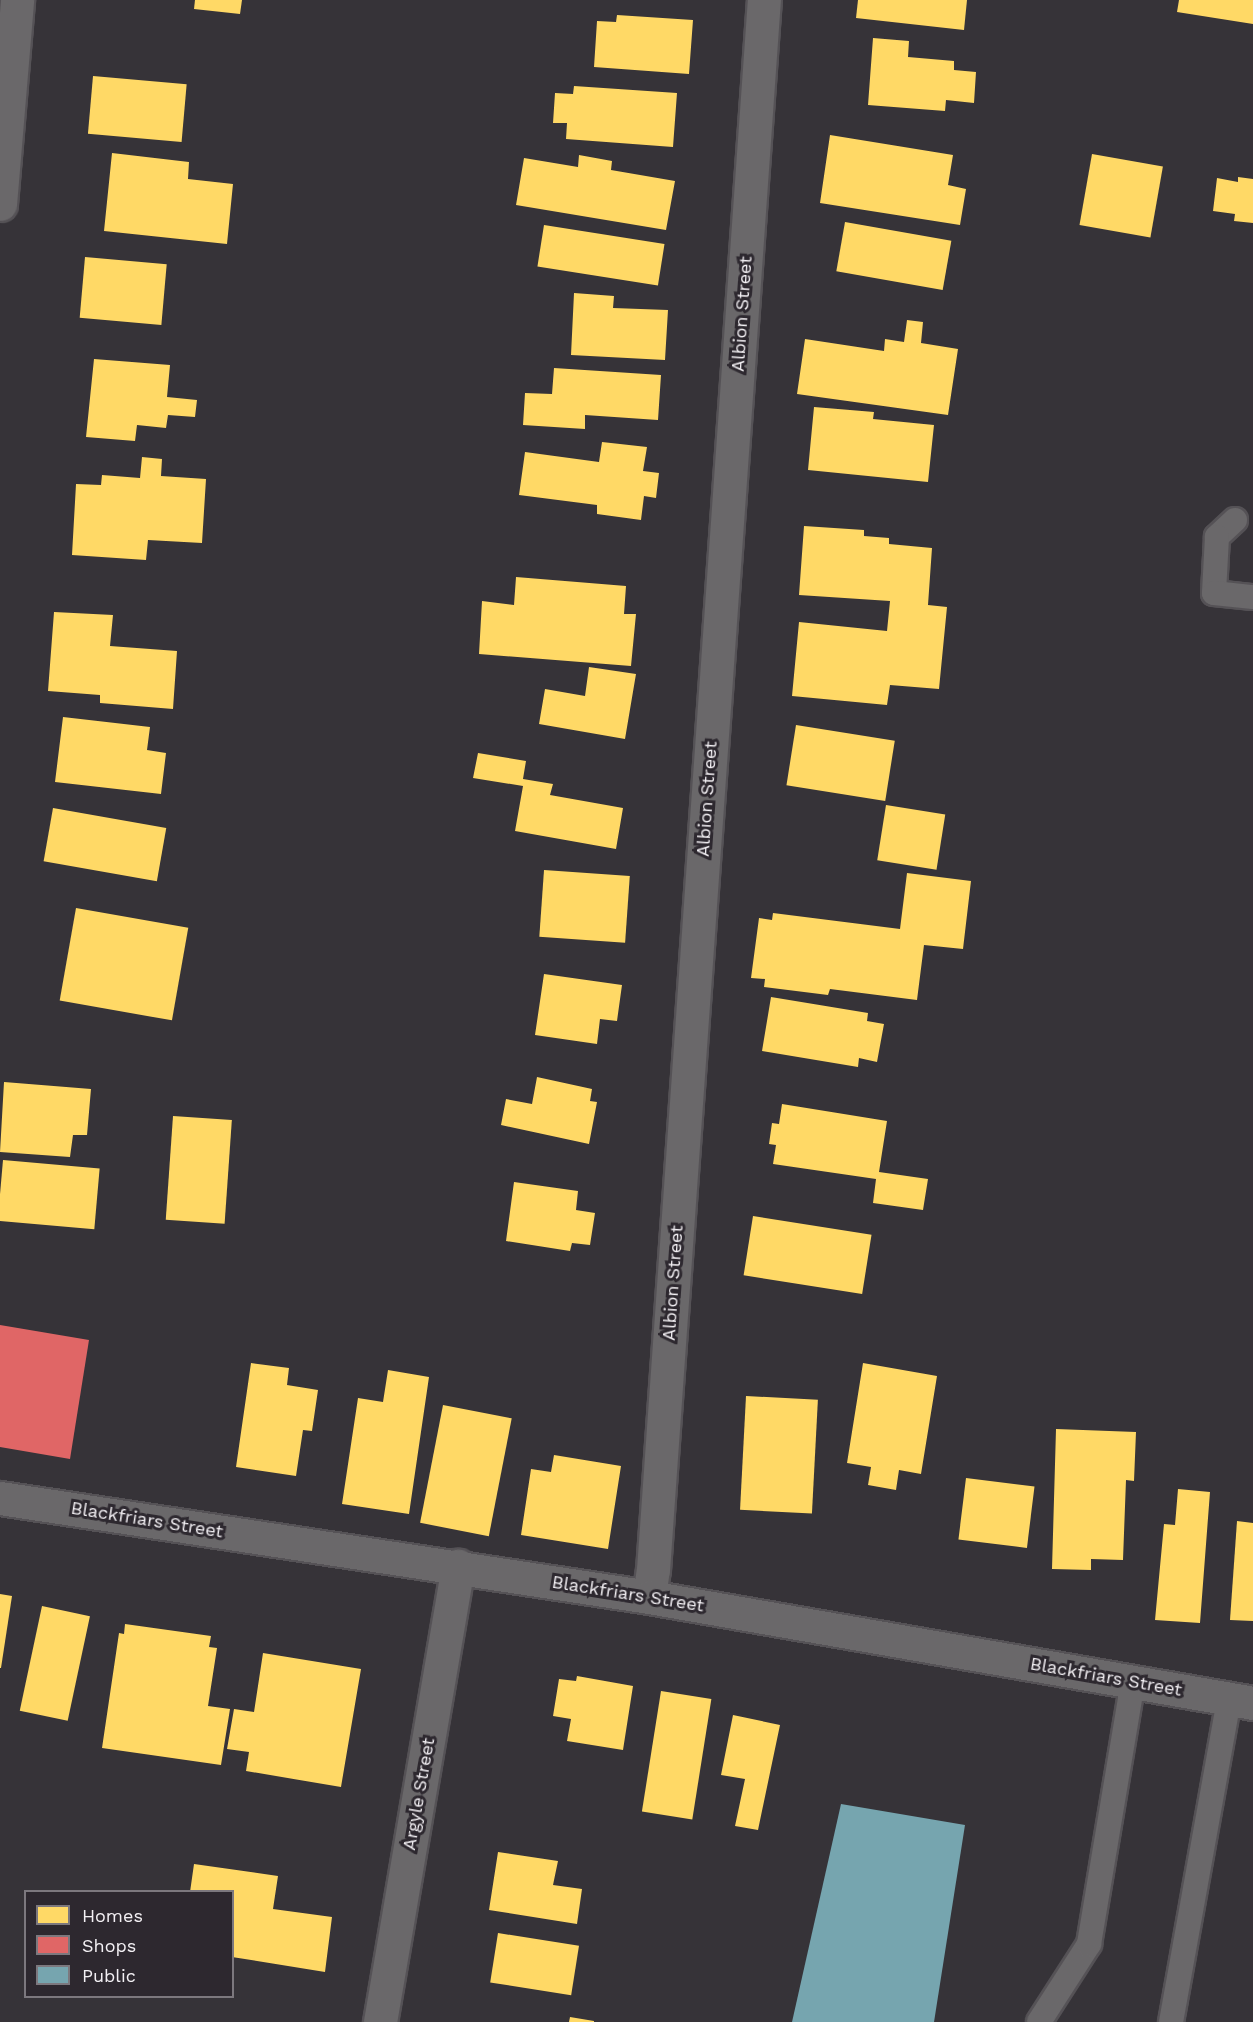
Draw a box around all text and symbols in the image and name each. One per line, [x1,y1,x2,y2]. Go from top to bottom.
street label: Albion Street [727,256,757,372]
street label: Albion Street [692,741,722,857]
street label: Albion Street [658,1225,688,1341]
street label: Blackfriars Street [69,1497,225,1543]
street label: Blackfriars Street [550,1571,706,1617]
street label: Blackfriars Street [1028,1653,1184,1701]
street label: Argyle Street [398,1736,440,1852]
legend [24,1890,234,1998]
text: Homes [82,1905,143,1926]
text: Shops [82,1935,136,1956]
text: Public [82,1965,136,1986]

